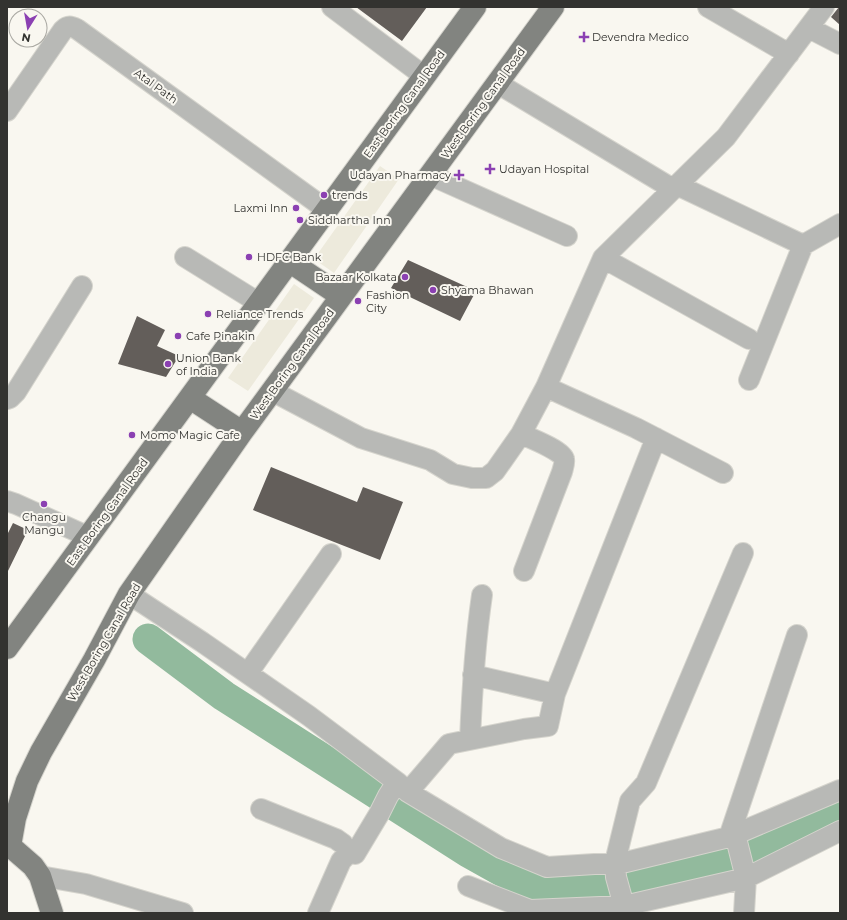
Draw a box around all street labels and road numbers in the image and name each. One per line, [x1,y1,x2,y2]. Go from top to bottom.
street label: West Boring Canal Road [438,45,528,161]
street label: East Boring Canal Road [360,47,448,161]
street label: Atal Path [131,65,181,107]
street label: West Boring Canal Road [247,306,337,422]
street label: East Boring Canal Road [63,455,151,569]
street label: West Boring Canal Road [64,580,144,704]

